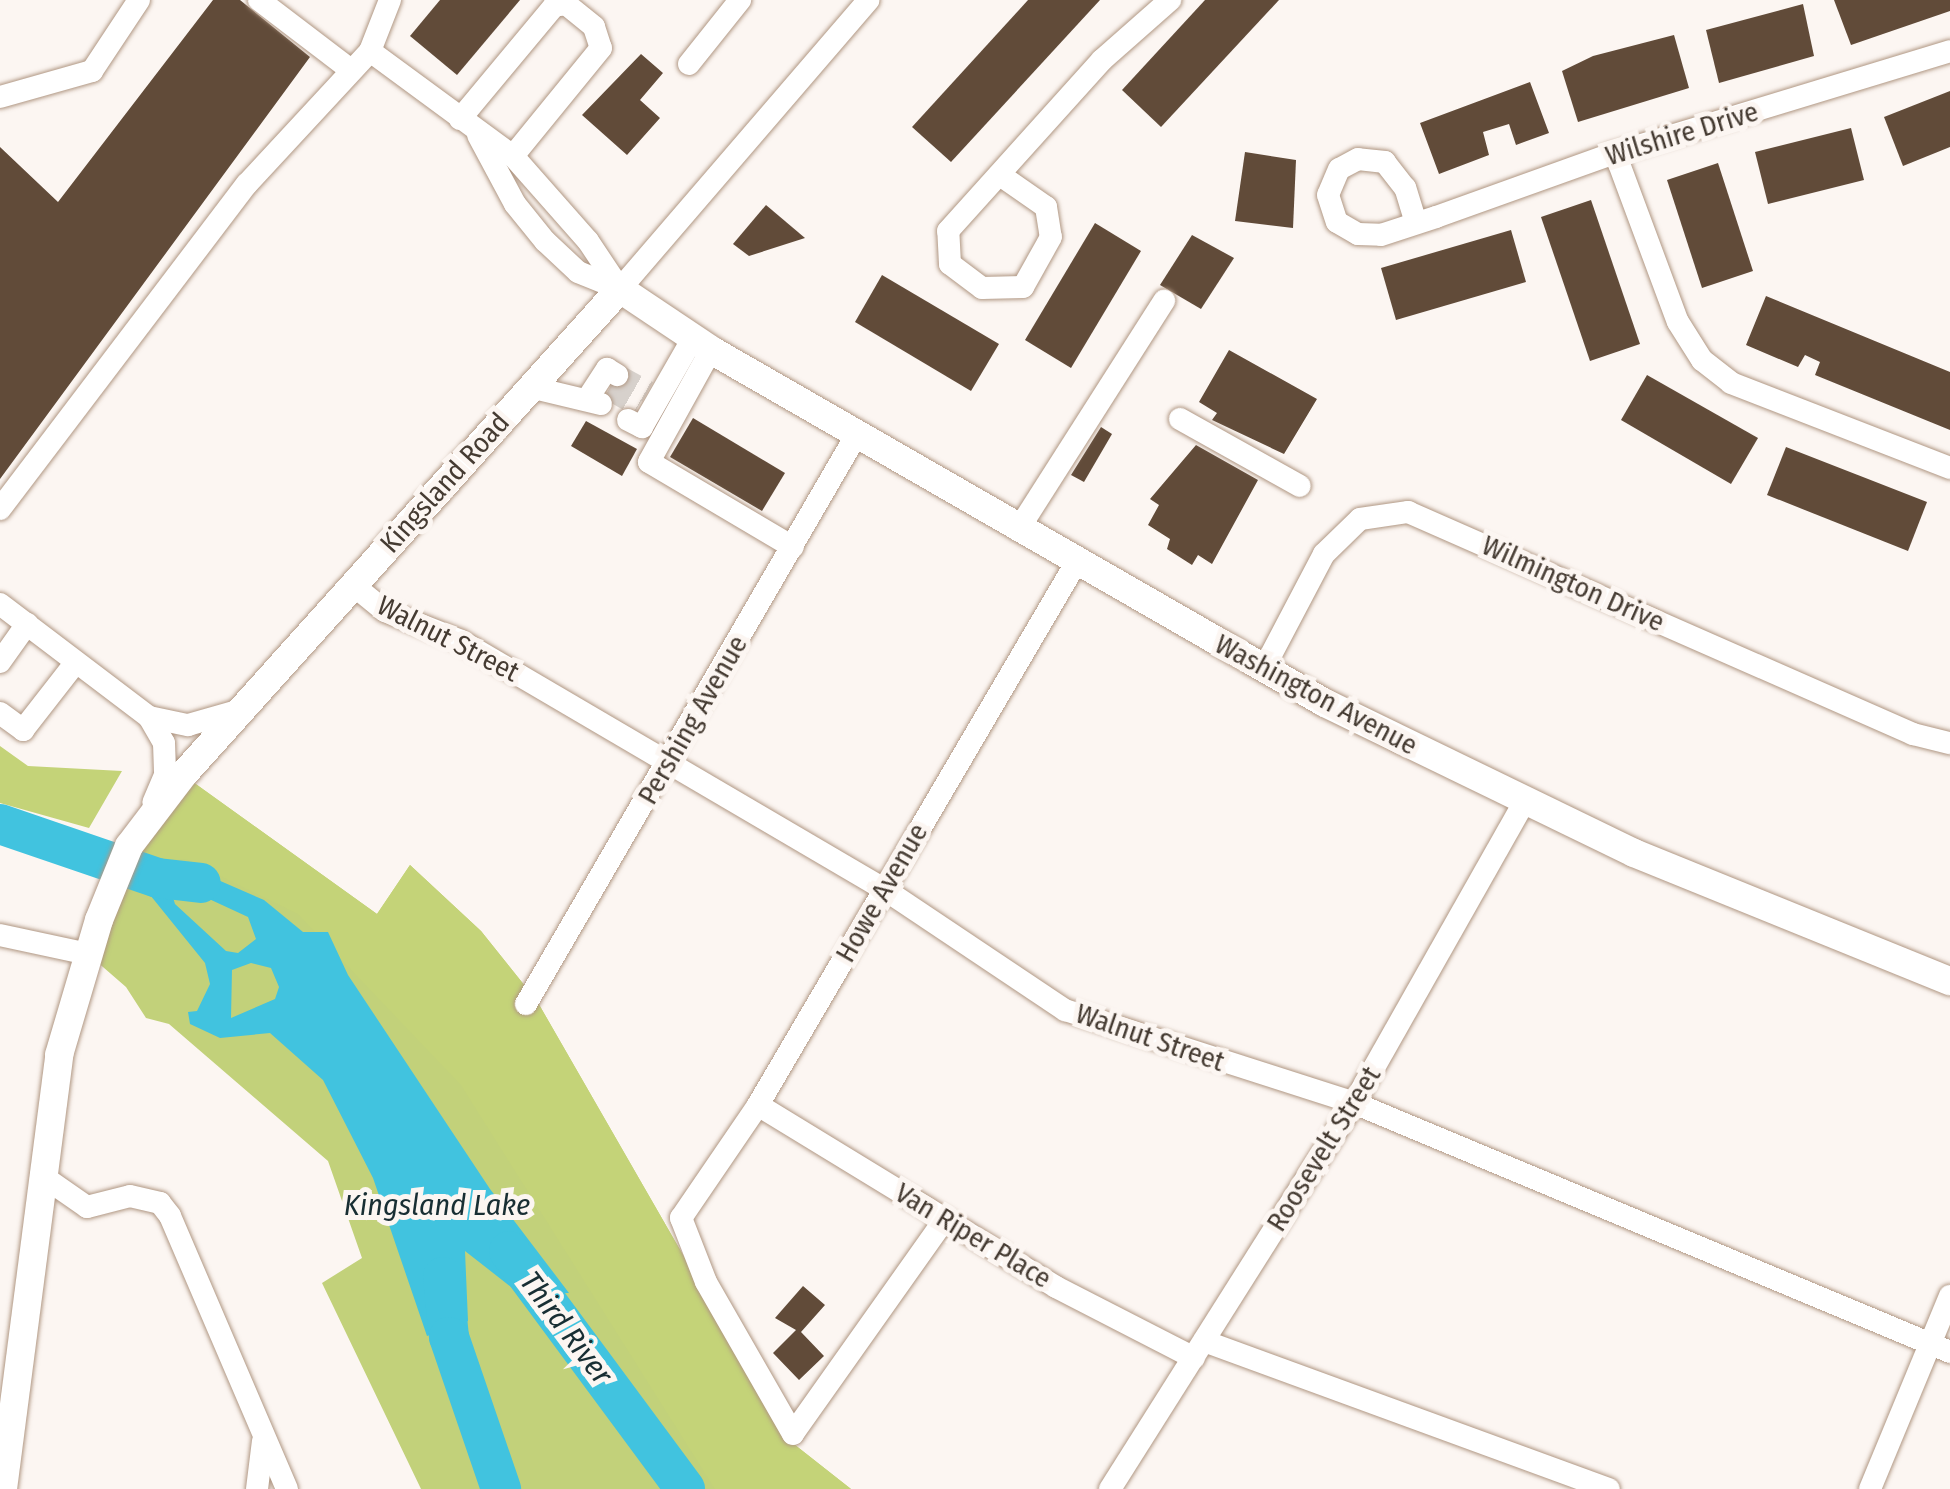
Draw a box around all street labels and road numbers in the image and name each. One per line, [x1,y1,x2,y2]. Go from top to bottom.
street label: Wilshire Drive [1602,95,1762,173]
street label: Kingsland Road [373,406,517,560]
street label: Wilmington Drive [1477,529,1669,639]
street label: Walnut Street [371,589,525,689]
street label: Washington Avenue [1209,628,1423,762]
street label: Pershing Avenue [631,630,755,810]
street label: Howe Avenue [829,818,935,968]
street label: Walnut Street [1071,997,1229,1079]
street label: Roosevelt Street [1260,1060,1388,1238]
street label: Van Riper Place [889,1176,1057,1296]

